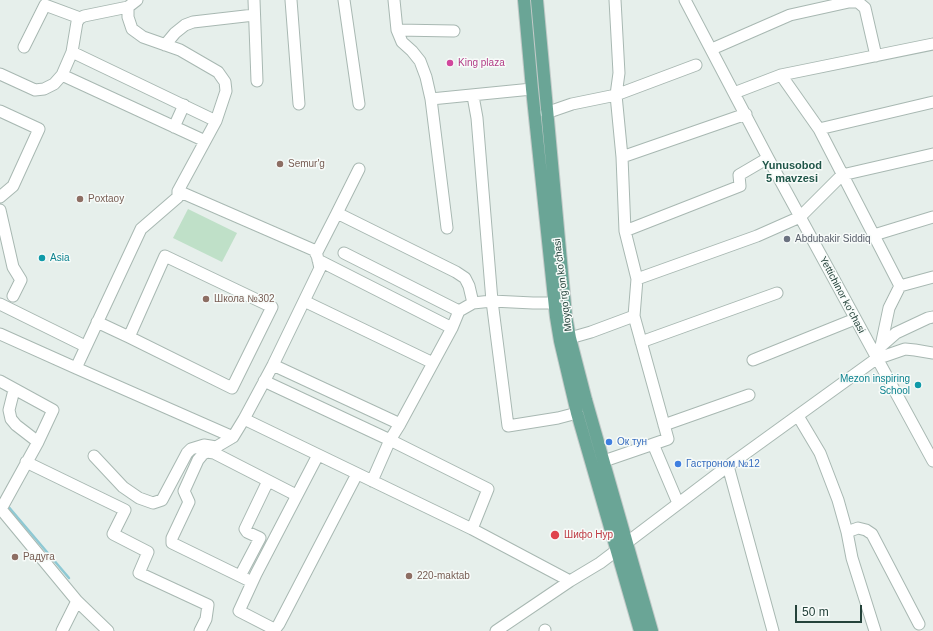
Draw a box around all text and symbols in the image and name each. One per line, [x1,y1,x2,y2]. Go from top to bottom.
place label: King plaza [458,57,505,69]
marker: King plaza [445,58,455,68]
place label: Semur'g [288,158,325,170]
marker: Semur'g [275,159,285,169]
district label: Yunusobod 5 mavzesi [762,159,822,185]
place label: Poxtaoy [88,193,124,205]
marker: Poxtaoy [75,194,85,204]
place label: Abdubakir Siddiq [795,233,871,245]
marker: Abdubakir Siddiq [782,234,792,244]
street label: Moyqoʻrgʻon koʻchasi [551,238,575,332]
place label: Asia [50,252,69,264]
marker: Asia [37,253,47,263]
street label: Yettichinor ko‘chasi [817,255,867,335]
place label: Школа №302 [214,293,275,305]
marker: Школа №302 [201,294,211,304]
place label: Mezon inspiring School [840,373,910,396]
marker: Mezon inspiring School [913,380,923,390]
place label: Ок тун [617,436,647,448]
marker: Ок тун [604,437,614,447]
place label: Гастроном №12 [686,458,760,470]
marker: Гастроном №12 [673,459,683,469]
marker: Шифо Нур [549,529,561,541]
place label: Шифо Нур [564,529,613,541]
place label: Радуга [23,551,55,563]
marker: Радуга [10,552,20,562]
place label: 220-maktab [417,570,470,582]
marker: 220-maktab [404,571,414,581]
scale bar [797,597,864,623]
text: 50 m [802,605,829,619]

